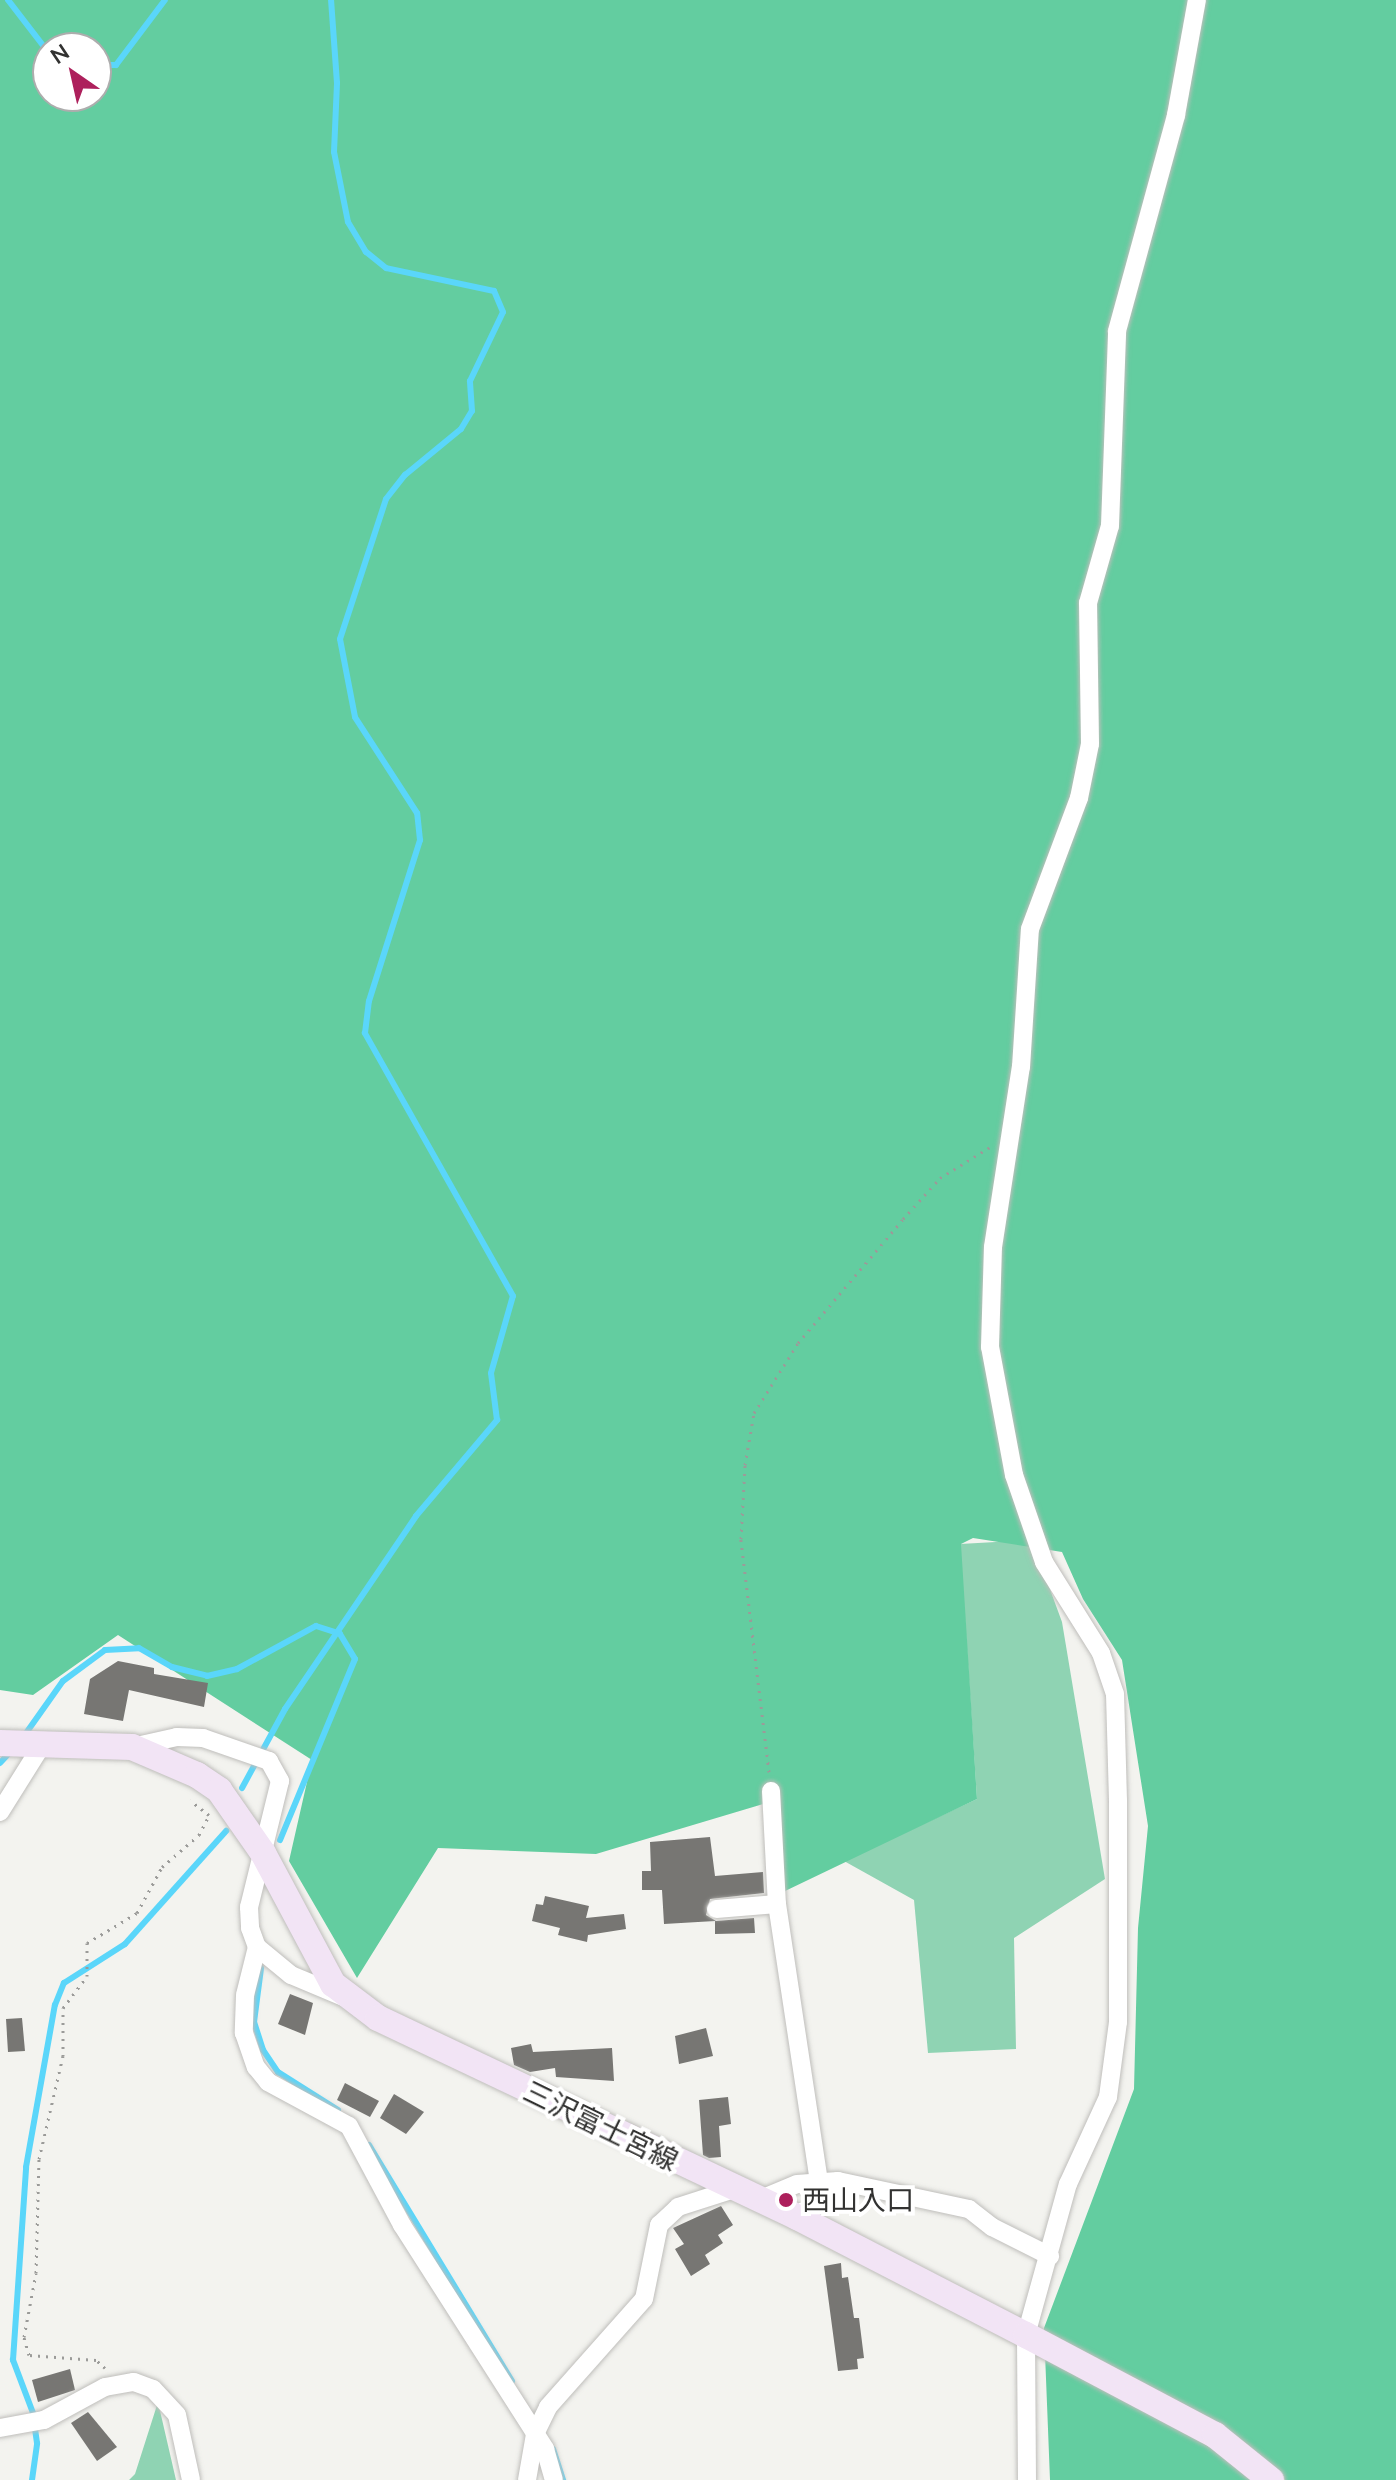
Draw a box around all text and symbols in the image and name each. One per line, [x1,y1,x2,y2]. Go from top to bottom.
north arrow [32,32,112,112]
text: N [45,38,74,70]
street label: 三沢富士宮線 [518,2074,684,2178]
place label: 西山入口 [802,2183,914,2217]
marker: 西山入口 [777,2191,795,2209]

